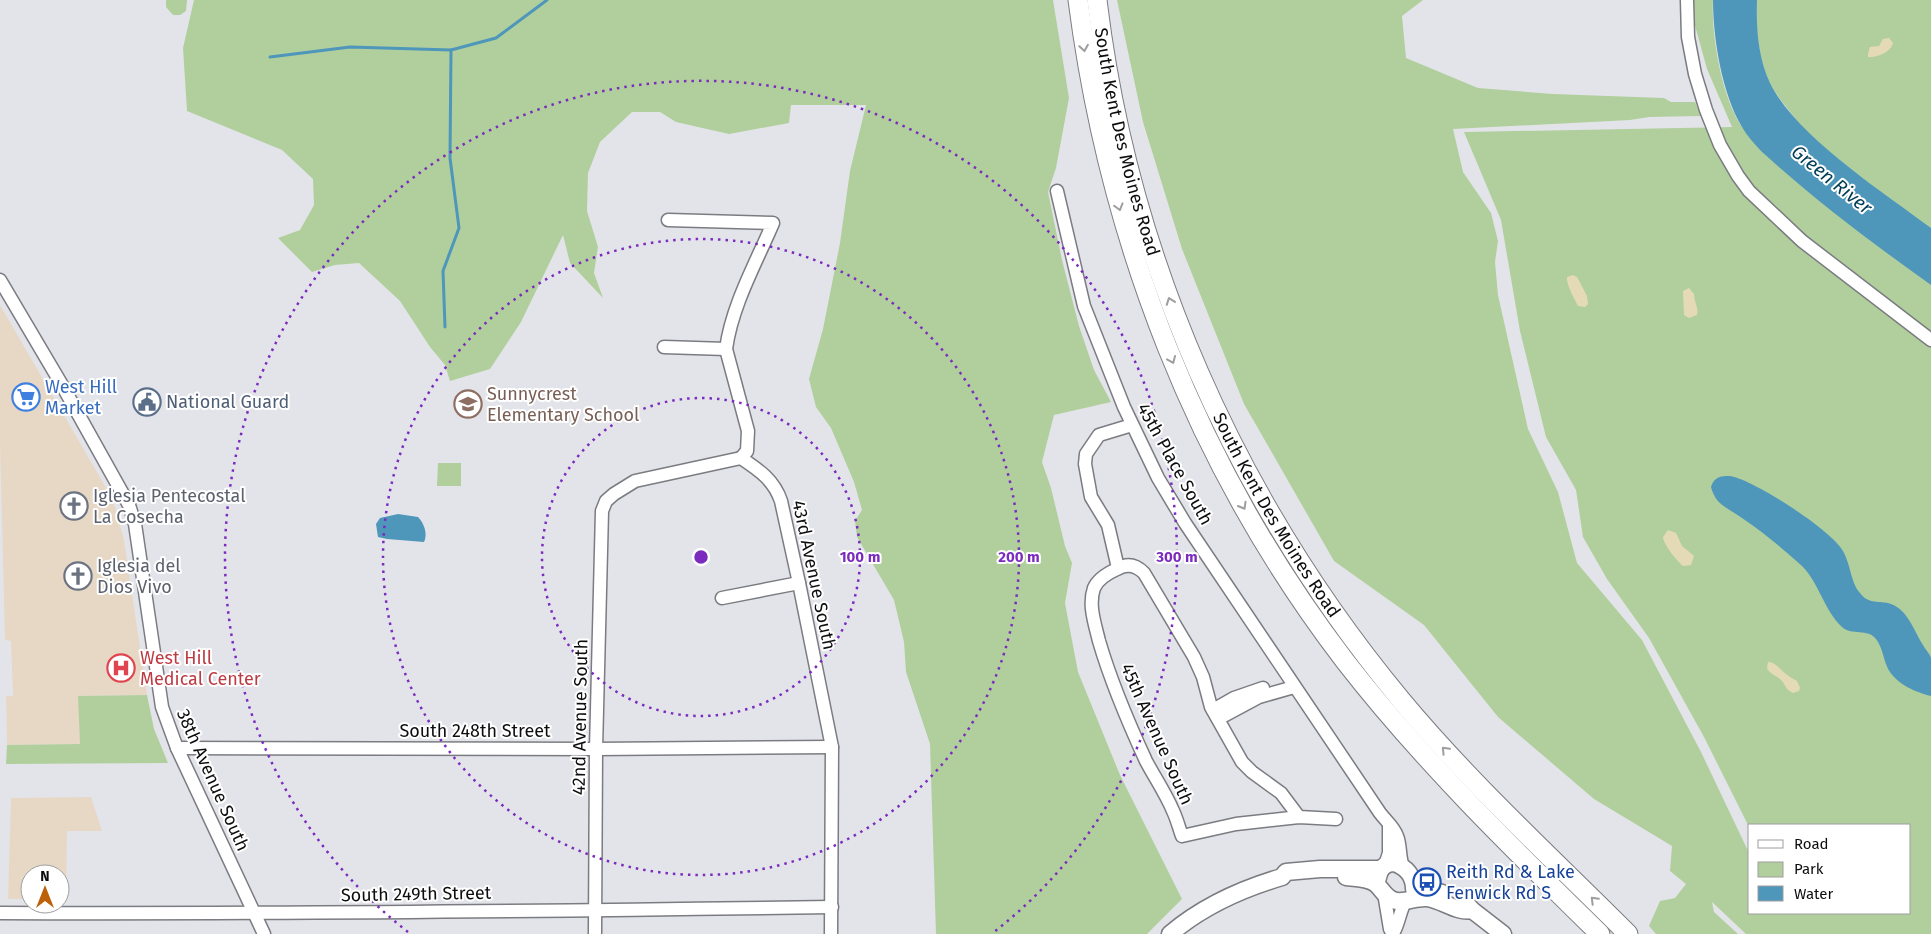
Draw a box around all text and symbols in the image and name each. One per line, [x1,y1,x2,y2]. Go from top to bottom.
street label: South Kent Des Moines Road [1090,26,1164,259]
one-way arrow [1079,44,1089,53]
water label: Green River [1787,140,1877,219]
one-way arrow [1113,202,1123,211]
one-way arrow [1165,298,1175,306]
one-way arrow [1166,355,1177,364]
place label: West Hill Market [45,376,117,419]
supermarket icon: West Hill Market [11,382,41,412]
place label: Sunnycrest Elementary School [487,383,639,426]
public building icon: National Guard [132,387,162,417]
school or university icon: Sunnycrest Elementary School [453,389,483,419]
place label: National Guard [166,391,289,413]
street label: 45th Place South [1132,399,1218,529]
street label: South Kent Des Moines Road [1208,409,1345,622]
place label: Iglesia Pentecostal La Cosecha [93,485,245,528]
church icon: Iglesia Pentecostal La Cosecha [59,491,89,521]
street label: 43rd Avenue South [787,498,841,652]
one-way arrow [1237,501,1247,510]
centre of rings [692,548,710,566]
text: 100 m [840,548,880,566]
text: 200 m [998,548,1040,566]
text: 300 m [1155,548,1198,566]
place label: Iglesia del Dios Vivo [97,555,181,598]
church icon: Iglesia del Dios Vivo [63,561,93,591]
street label: 42nd Avenue South [568,639,592,795]
place label: West Hill Medical Center [140,647,261,690]
hospital icon: West Hill Medical Center [106,653,136,683]
street label: 45th Avenue South [1116,660,1198,808]
street label: 38th Avenue South [172,706,254,854]
street label: South 248th Street [399,720,551,742]
one-way arrow [1442,747,1451,756]
legend [1748,824,1911,914]
text: Road [1794,835,1829,853]
text: Park [1794,860,1824,878]
place label: Reith Rd & Lake Fenwick Rd S [1446,861,1575,904]
north arrow [20,864,70,914]
bus stop icon: Reith Rd & Lake Fenwick Rd S [1412,867,1442,897]
text: N [40,868,50,885]
street label: South 249th Street [341,882,492,906]
text: Water [1794,885,1833,903]
one-way arrow [1591,896,1600,905]

